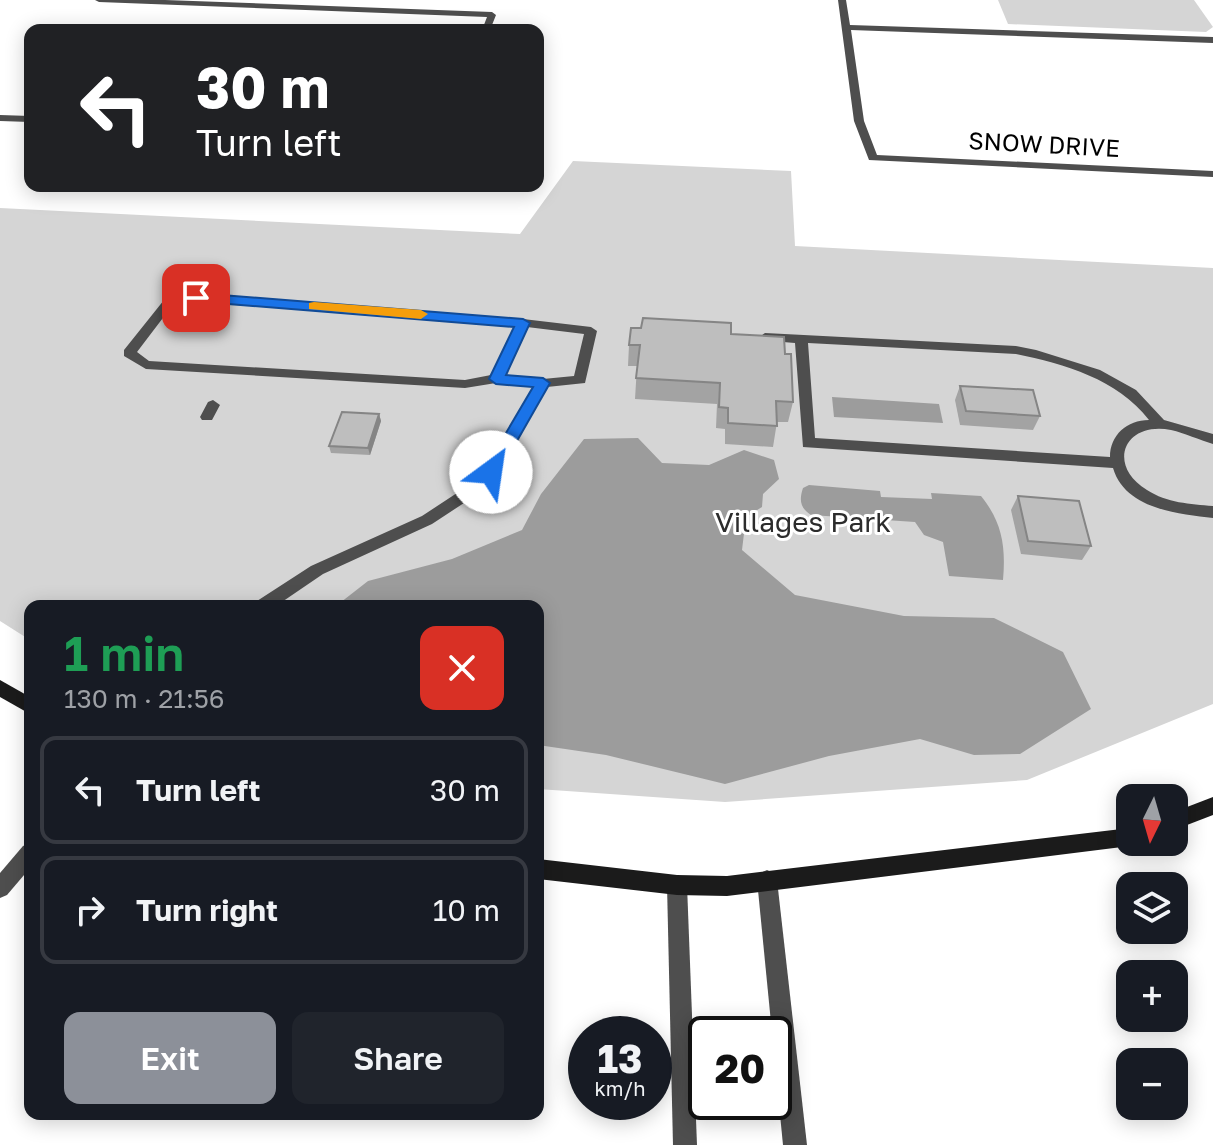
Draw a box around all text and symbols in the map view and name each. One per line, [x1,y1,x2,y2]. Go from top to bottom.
text: 30 m [196,53,330,120]
icon: left [64,56,168,160]
text: Turn left [196,121,342,164]
street label: SNOW DRIVE [968,125,1121,162]
pin [162,264,230,332]
icon: arrive [174,276,218,320]
position arrow [449,430,533,514]
park label: Villages Park [715,505,891,538]
text: 1 min [64,624,184,682]
button: close [420,626,504,710]
text: 130 m · 21:56 [64,683,225,714]
icon: left [68,768,112,812]
text: Turn left [136,772,261,808]
text: 30 m [430,772,500,808]
north arrow [1116,784,1188,856]
map controls [1116,784,1188,1120]
button: layers [1116,872,1188,944]
icon: right [68,888,112,932]
text: Turn right [136,892,278,928]
text: 10 m [433,892,500,928]
button: + [1116,960,1188,1032]
button: Exit [64,1012,276,1104]
button: Share [292,1012,504,1104]
speed limit sign: 20 [688,1016,792,1120]
text: 13 [598,1034,643,1082]
button: − [1116,1048,1188,1120]
text: km/h [595,1076,645,1100]

